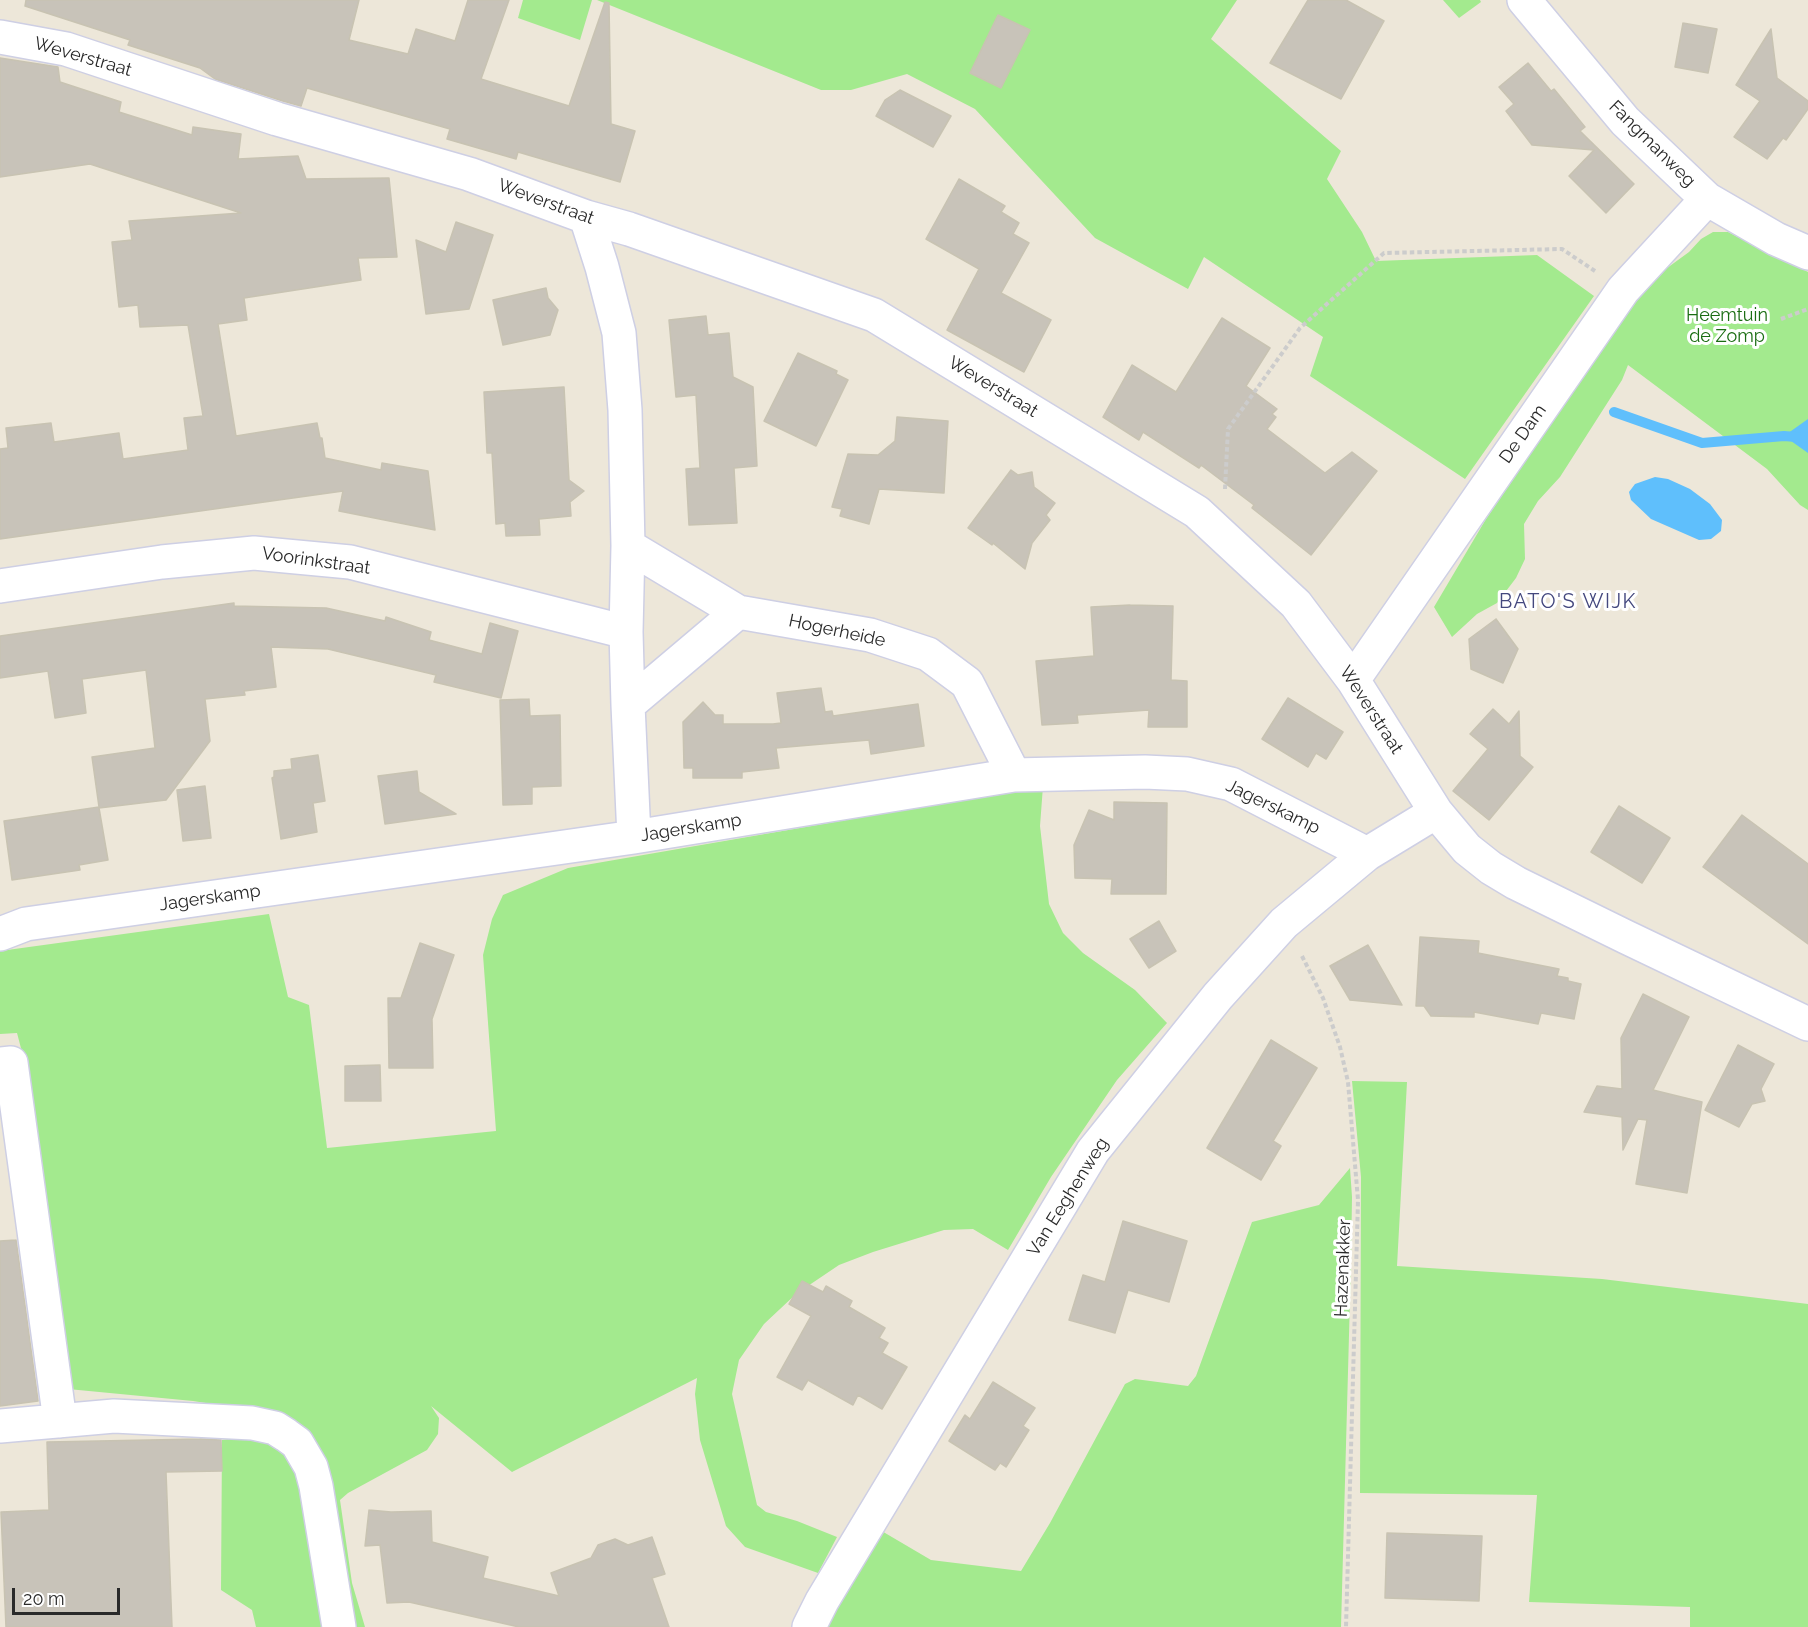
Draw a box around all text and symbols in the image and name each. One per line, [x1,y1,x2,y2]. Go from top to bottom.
street label: Weverstraat [32,33,134,81]
street label: Fangmanweg [1604,96,1700,192]
street label: Weverstraat [495,175,597,229]
park label: Heemtuin de Zomp [1686,305,1768,348]
street label: Weverstraat [944,352,1042,422]
street label: De Dam [1495,400,1551,468]
street label: Voorinkstraat [260,543,372,579]
district label: BATO'S WIJK [1499,590,1637,614]
street label: Hogerheide [787,610,887,652]
street label: Weverstraat [1335,662,1407,758]
street label: Jagerskamp [1222,775,1324,839]
street label: Jagerskamp [639,809,743,847]
street label: Jagerskamp [158,880,262,916]
street label: Van Eeghenweg [1023,1134,1113,1260]
street label: Hazenakker [1330,1219,1356,1317]
scale bar [15,1576,123,1614]
text: 20 m [23,1588,65,1609]

